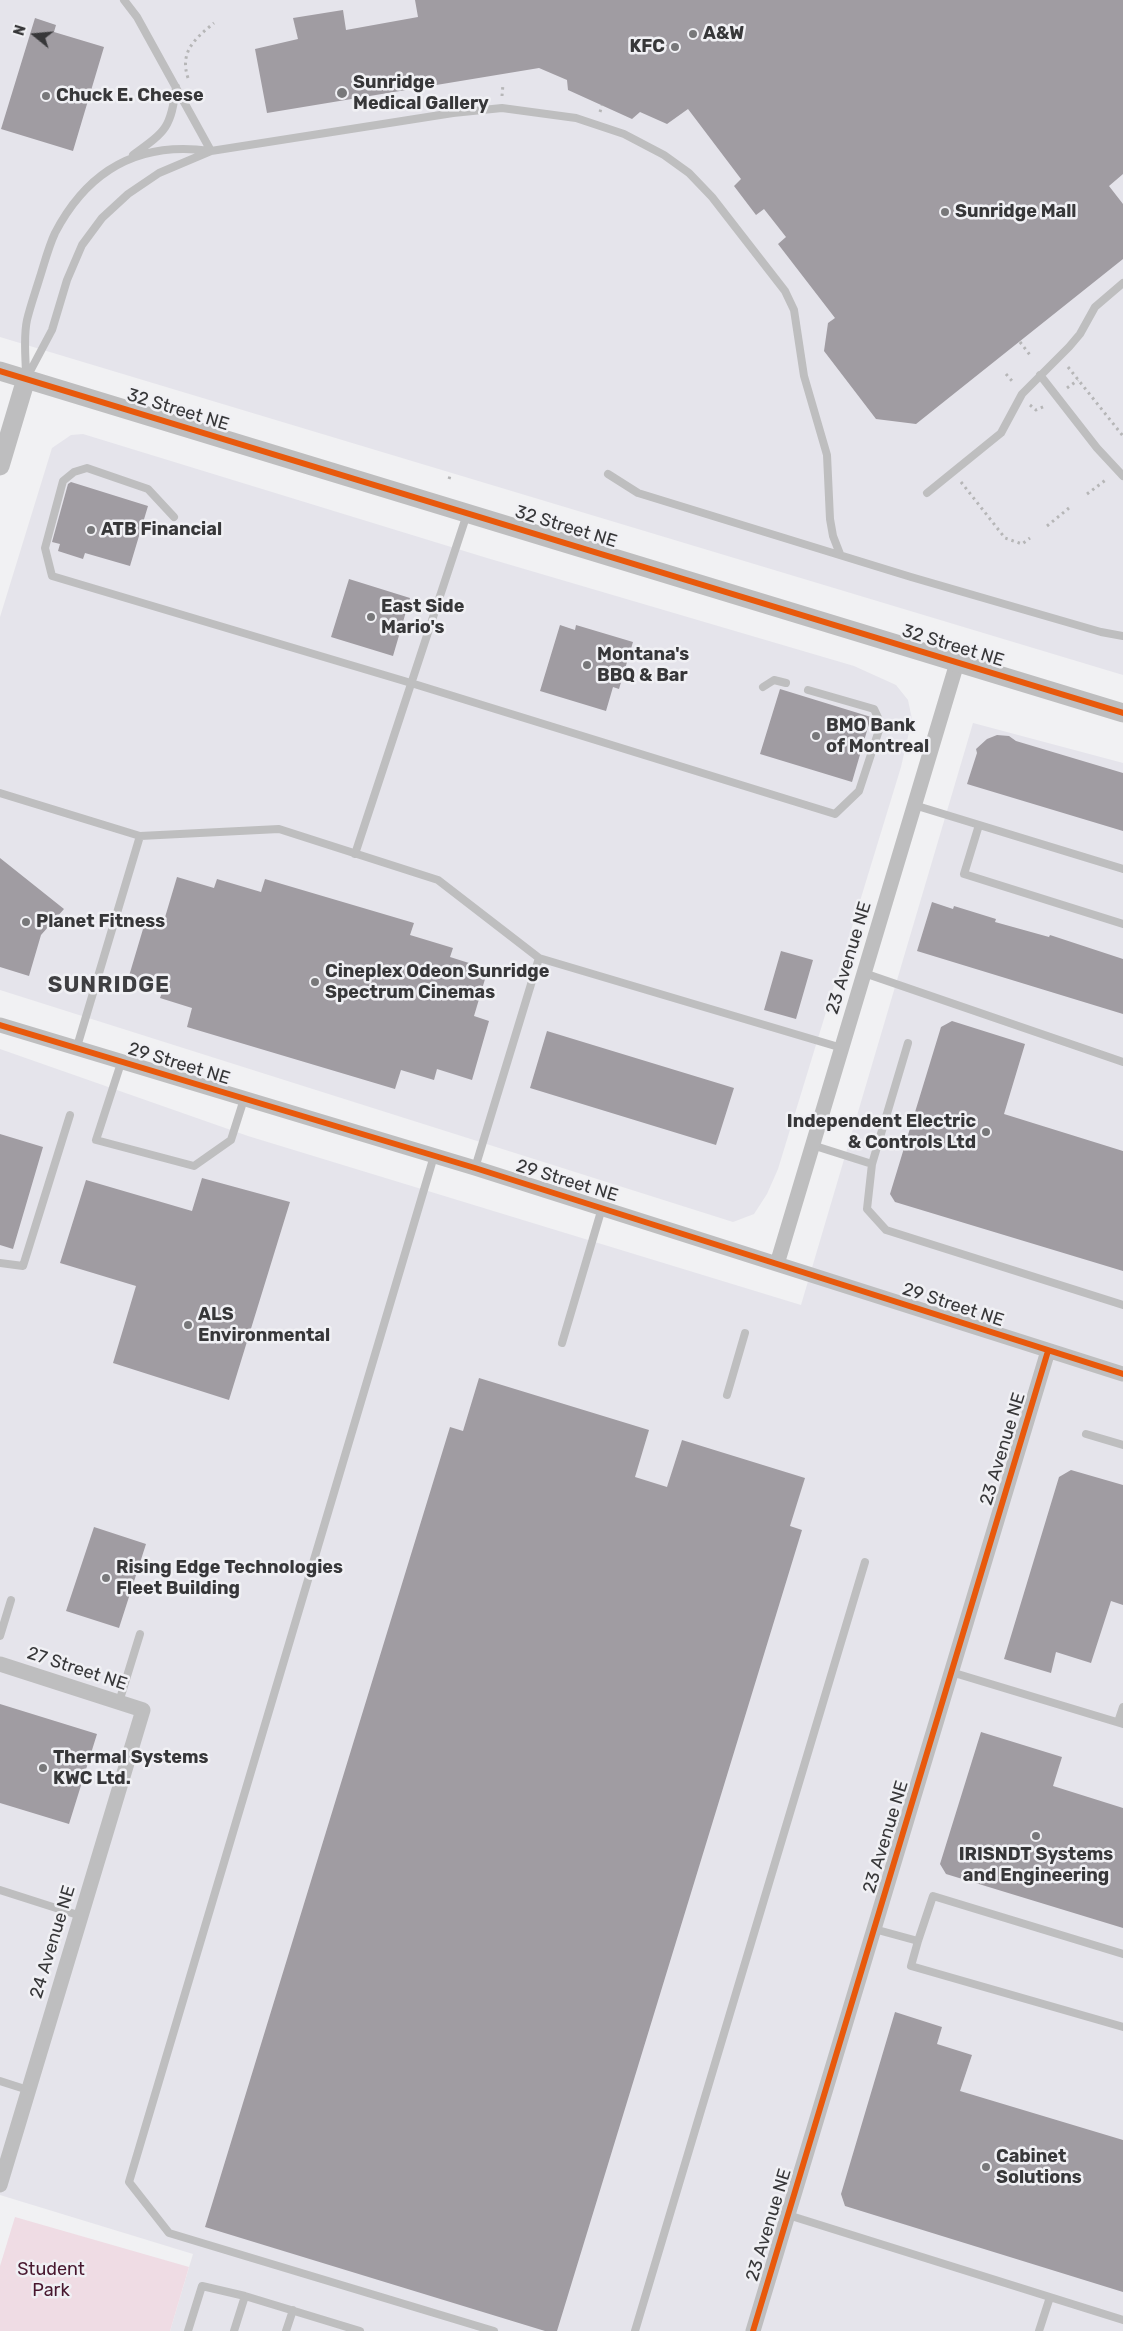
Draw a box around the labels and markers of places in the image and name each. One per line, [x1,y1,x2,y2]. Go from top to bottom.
place label: A&W [703,23,744,45]
marker: A&W [687,28,699,40]
place label: KFC [629,36,665,58]
marker: KFC [669,41,681,53]
place label: Sunridge Medical Gallery [353,72,489,115]
place label: Chuck E. Cheese [56,85,204,107]
marker: Sunridge Medical Gallery [335,86,349,100]
marker: Chuck E. Cheese [40,90,52,102]
place label: Sunridge Mall [955,201,1076,223]
marker: Sunridge Mall [939,206,951,218]
place label: ATB Financial [101,519,222,541]
marker: ATB Financial [85,524,97,536]
place label: East Side Mario's [381,596,464,638]
marker: East Side Mario's [365,611,377,623]
place label: Montana's BBQ & Bar [597,644,689,686]
marker: Montana's BBQ & Bar [581,659,593,671]
place label: BMO Bank of Montreal [826,715,929,758]
marker: BMO Bank of Montreal [810,730,822,742]
place label: Planet Fitness [36,911,165,933]
marker: Planet Fitness [20,916,32,928]
place label: Cineplex Odeon Sunridge Spectrum Cinemas [325,961,549,1004]
marker: Cineplex Odeon Sunridge Spectrum Cinemas [309,976,321,988]
place label: Independent Electric & Controls Ltd [787,1111,976,1154]
marker: Independent Electric & Controls Ltd [980,1126,992,1138]
place label: ALS Environmental [198,1304,330,1346]
marker: ALS Environmental [182,1319,194,1331]
place label: Rising Edge Technologies Fleet Building [116,1557,343,1600]
marker: Rising Edge Technologies Fleet Building [100,1572,112,1584]
place label: Thermal Systems KWC Ltd. [53,1747,208,1790]
marker: Thermal Systems KWC Ltd. [37,1762,49,1774]
marker: IRISNDT Systems and Engineering [1030,1830,1042,1842]
place label: IRISNDT Systems and Engineering [959,1844,1113,1886]
place label: Cabinet Solutions [996,2146,1082,2188]
marker: Cabinet Solutions [980,2161,992,2173]

